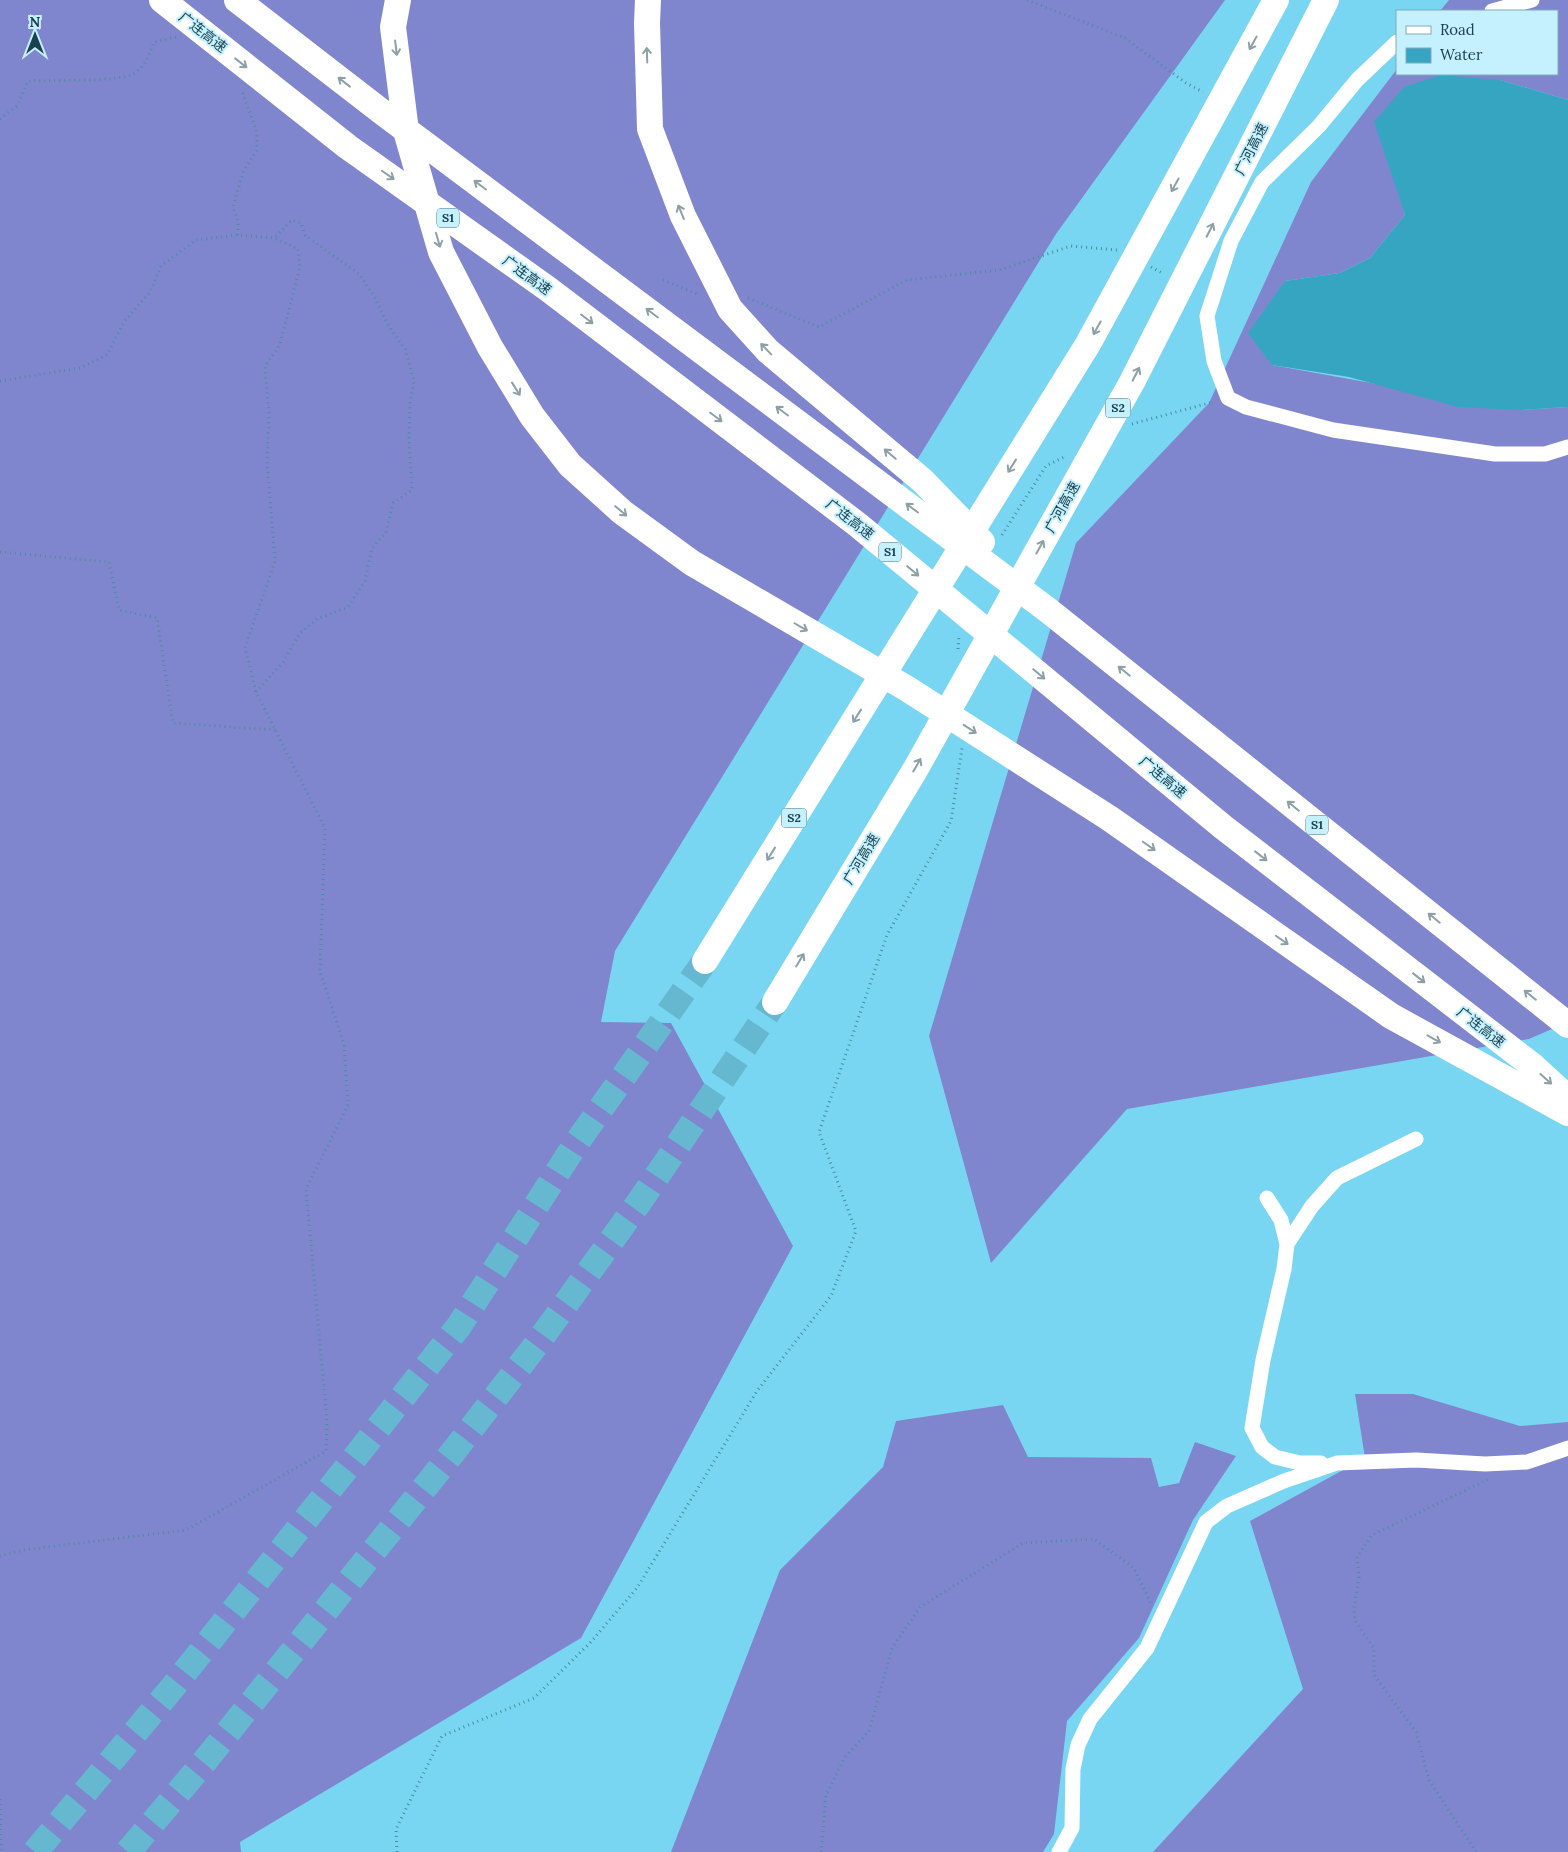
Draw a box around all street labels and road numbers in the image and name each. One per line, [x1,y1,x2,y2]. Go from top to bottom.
street label: 广连高速 [175,8,231,56]
street label: 广河高速 [1230,120,1272,178]
road number: S1 [437,208,459,228]
street label: 广连高速 [499,251,555,299]
road number: S2 [1106,398,1130,418]
street label: 广河高速 [1041,478,1083,536]
street label: 广连高速 [822,495,878,543]
road number: S1 [879,542,901,562]
street label: 广连高速 [1136,752,1190,802]
road number: S2 [782,808,806,828]
road number: S1 [1306,816,1328,834]
street label: 广河高速 [839,830,883,888]
street label: 广连高速 [1453,1003,1509,1051]

